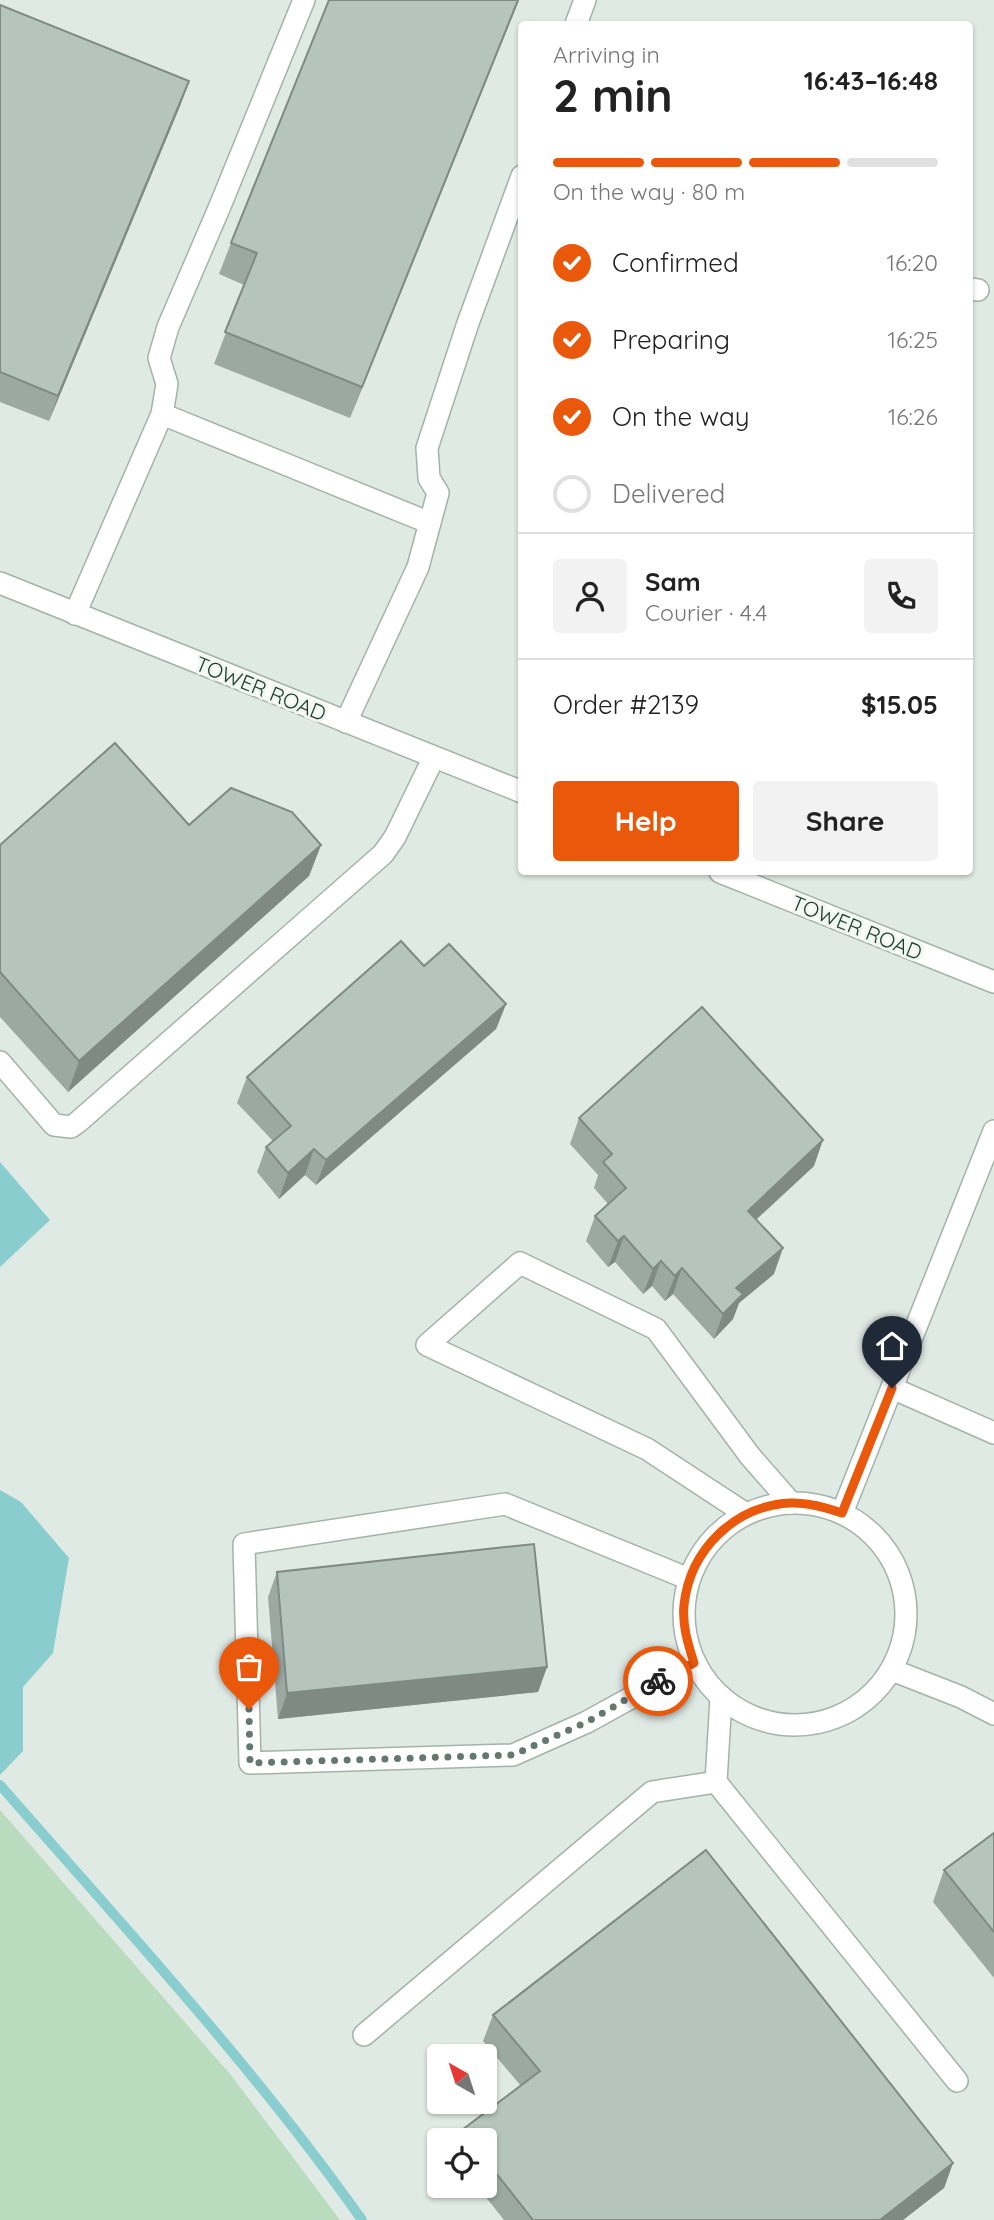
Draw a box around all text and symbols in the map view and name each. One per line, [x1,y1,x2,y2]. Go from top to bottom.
text: Arriving in [553,40,660,69]
text: 16:43–16:48 [804,64,938,97]
text: 2 min [553,66,673,124]
text: On the way · 80 m [553,177,745,206]
icon: check [553,244,591,282]
text: Confirmed [612,246,739,279]
text: 16:20 [886,248,938,277]
icon: check [553,321,591,359]
text: Preparing [612,323,730,356]
text: 16:25 [888,325,938,354]
icon: check [553,398,591,436]
text: On the way [612,400,750,433]
text: 16:26 [888,402,938,431]
text: Delivered [612,477,725,510]
button: person [553,559,627,633]
button: phone [864,559,938,633]
text: Sam [645,565,701,598]
text: Courier · 4.4 [645,598,767,627]
street label: TOWER ROAD [192,650,330,726]
text: Order #2139 [553,688,699,721]
text: $15.05 [861,688,938,721]
button: Help [553,781,739,861]
button: Share [753,781,938,861]
street label: TOWER ROAD [788,889,926,965]
pin [862,1316,922,1388]
icon: home [873,1327,911,1365]
pin [219,1637,279,1709]
courier [623,1646,693,1716]
icon: bag [230,1648,268,1686]
icon: bike [639,1662,677,1700]
north arrow [427,2044,497,2114]
map controls [427,2044,497,2198]
button: locate [427,2128,497,2198]

